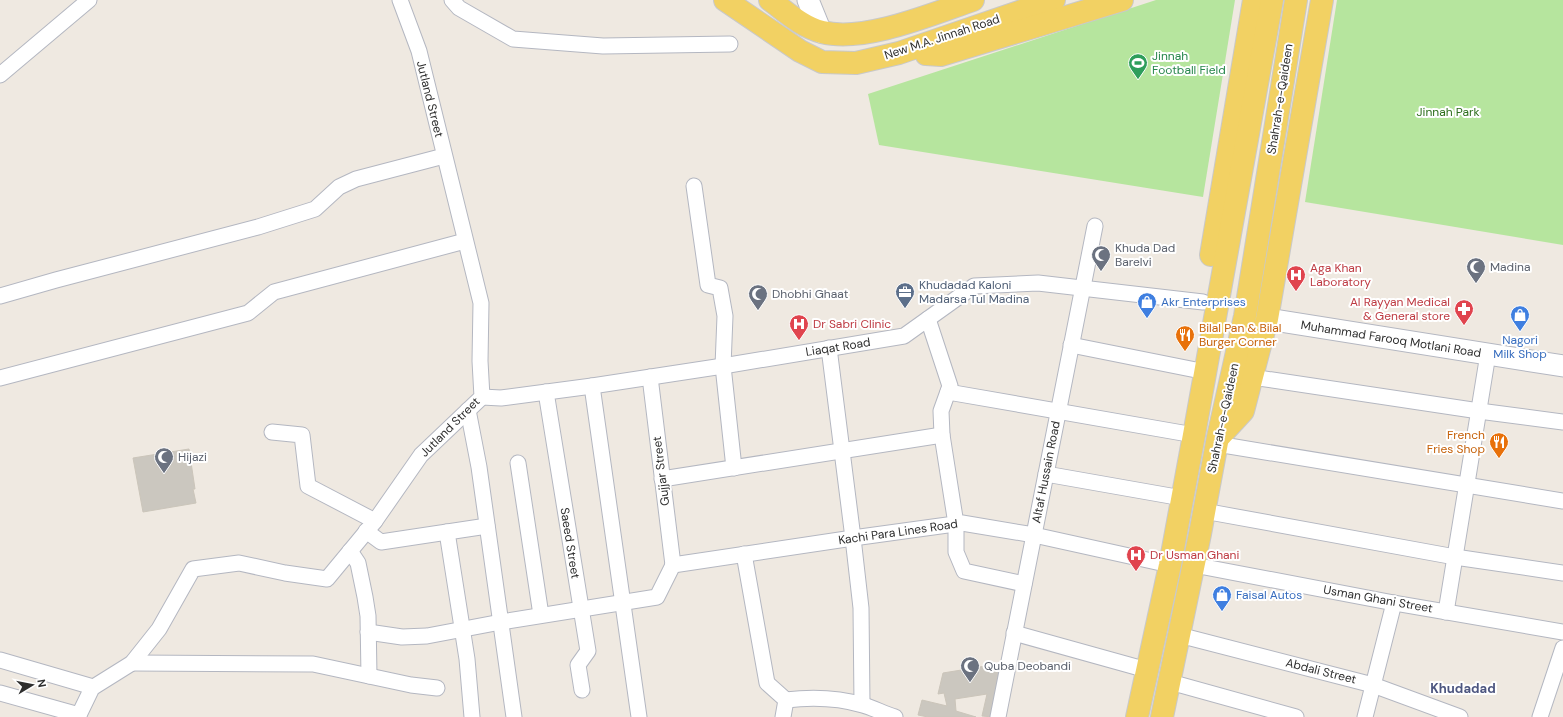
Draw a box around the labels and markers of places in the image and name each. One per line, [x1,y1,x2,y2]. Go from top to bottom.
place label: Jinnah Football Field [1152,48,1226,78]
sports icon: Jinnah Football Field [1127,52,1149,80]
place label: Khuda Dad Barelvi [1115,240,1175,270]
mosque icon: Khuda Dad Barelvi [1090,244,1112,272]
mosque icon: Madina [1465,256,1487,284]
place label: Madina [1490,259,1530,275]
place label: Aga Khan Laboratory [1310,260,1371,290]
hospital icon: Aga Khan Laboratory [1285,264,1307,292]
place label: Khudadad Kaloni Madarsa Tul Madina [919,277,1029,307]
office icon: Khudadad Kaloni Madarsa Tul Madina [894,281,916,309]
mosque icon: Dhobhi Ghaat [747,283,769,311]
place label: Dhobhi Ghaat [772,286,849,302]
shop icon: Akr Enterprises [1136,291,1158,319]
place label: Akr Enterprises [1161,294,1246,310]
place label: Al Rayyan Medical & General store [1350,294,1450,324]
pharmacy icon: Al Rayyan Medical & General store [1453,298,1475,326]
shop icon: Nagori Milk Shop [1509,304,1531,332]
hospital icon: Dr Sabri Clinic [788,313,810,341]
place label: Dr Sabri Clinic [813,316,891,332]
place label: Bilal Pan & Bilal Burger Corner [1199,320,1281,350]
restaurant icon: Bilal Pan & Bilal Burger Corner [1174,324,1196,352]
place label: Nagori Milk Shop [1493,332,1547,362]
place label: French Fries Shop [1427,427,1485,457]
restaurant icon: French Fries Shop [1488,431,1510,459]
mosque icon: Hijazi [153,446,175,474]
place label: Hijazi [178,449,207,465]
hospital icon: Dr Usman Ghani [1125,544,1147,572]
place label: Dr Usman Ghani [1150,547,1239,563]
shop icon: Faisal Autos [1211,584,1233,612]
place label: Faisal Autos [1236,587,1302,603]
mosque icon: Quba Deobandi [959,655,981,683]
place label: Quba Deobandi [984,658,1071,674]

